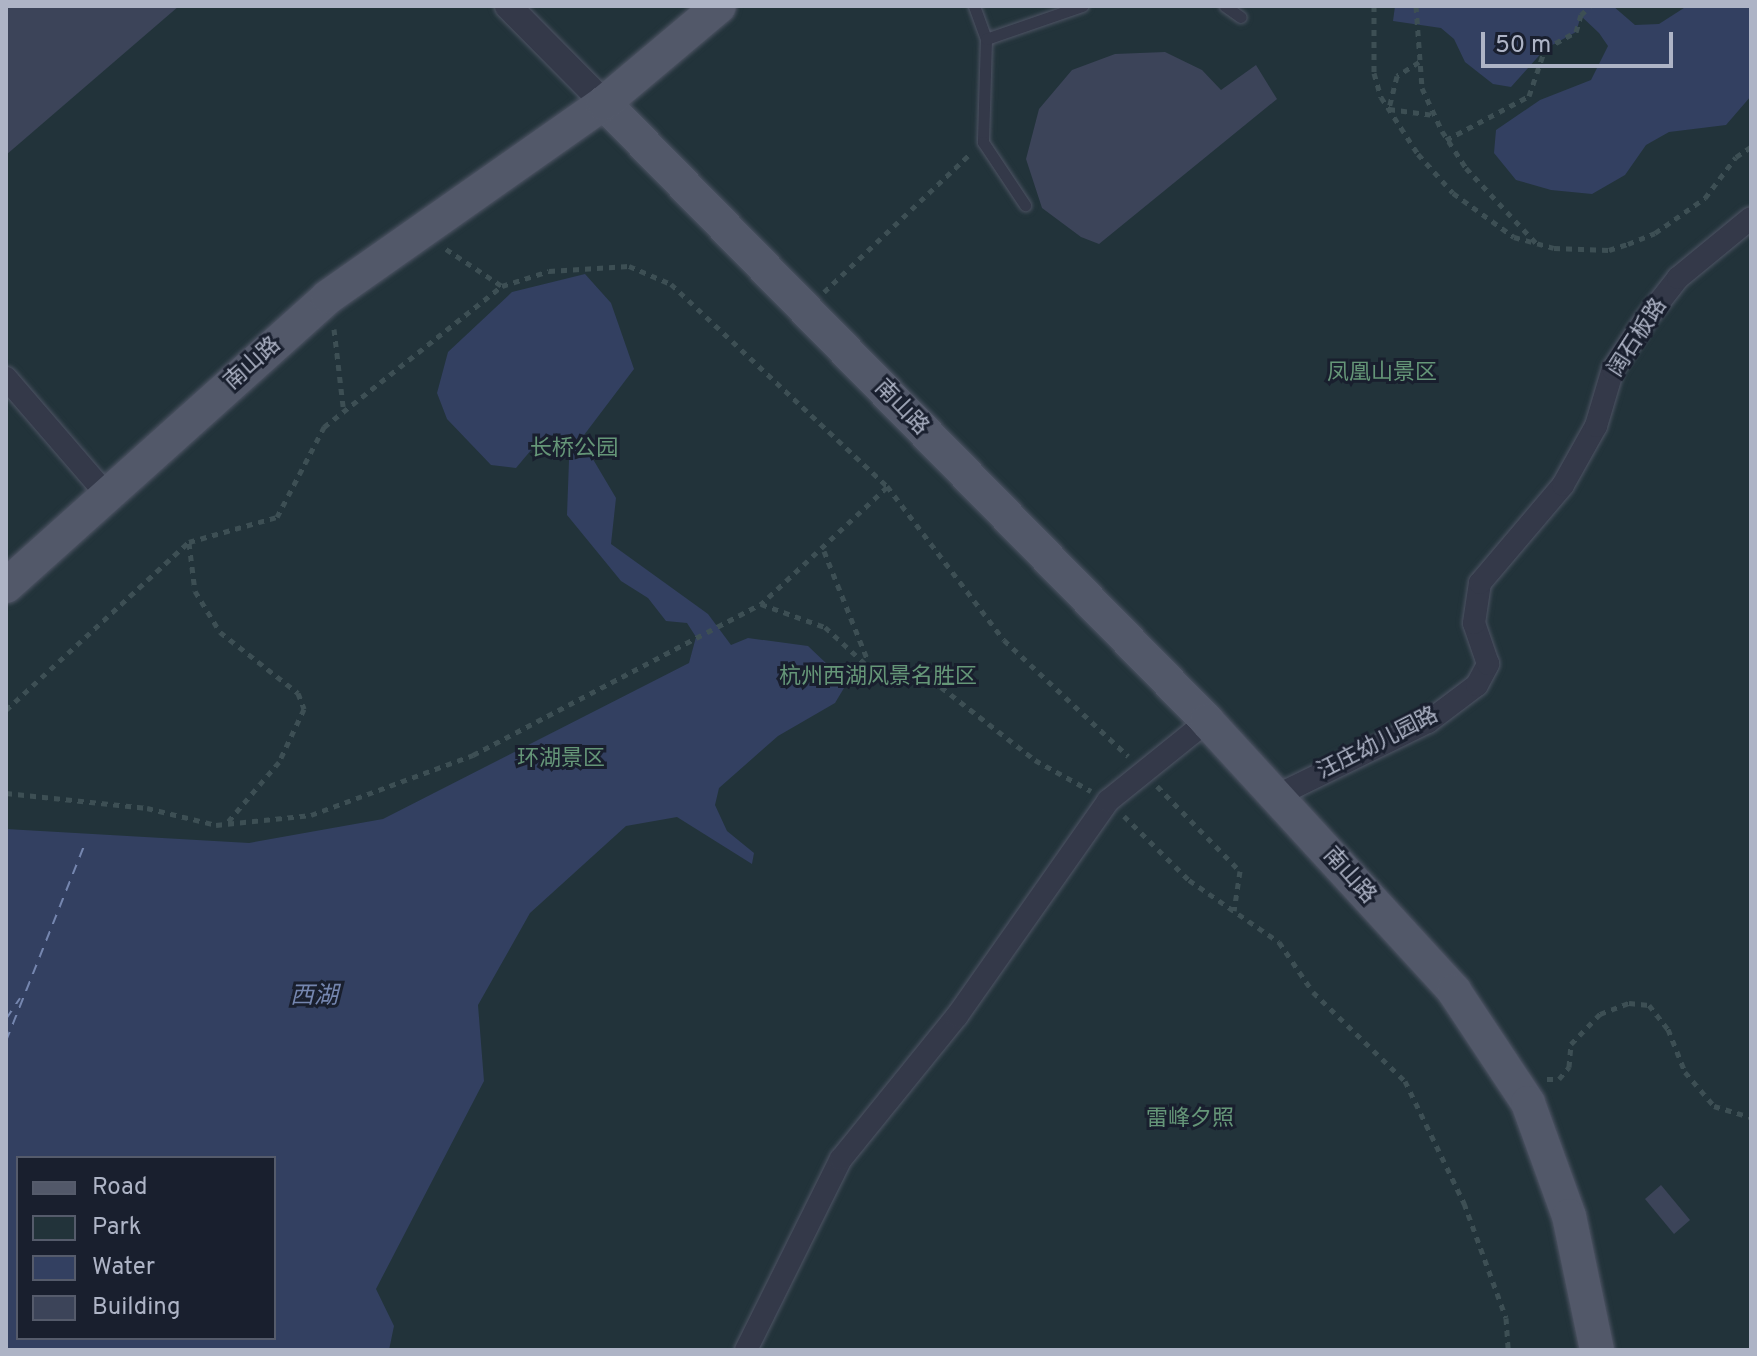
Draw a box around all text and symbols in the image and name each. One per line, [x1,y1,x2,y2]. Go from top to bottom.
scale bar [1485,16,1677,66]
text: 50 m [1495,31,1551,61]
street label: 阔石板路 [1603,294,1673,382]
street label: 南山路 [220,332,286,396]
park label: 凤凰山景区 [1327,361,1437,387]
street label: 南山路 [869,375,933,441]
park label: 长桥公园 [530,437,618,463]
park label: 杭州西湖风景名胜区 [779,665,977,691]
street label: 汪庄幼儿园路 [1313,702,1443,786]
park label: 环湖景区 [517,747,605,773]
street label: 南山路 [1317,843,1381,909]
water label: 西湖 [290,984,338,1012]
park label: 雷峰夕照 [1146,1107,1234,1133]
legend [16,1156,276,1340]
text: Road [92,1173,148,1203]
text: Park [92,1213,142,1243]
text: Water [92,1253,155,1283]
text: Building [92,1293,181,1323]

